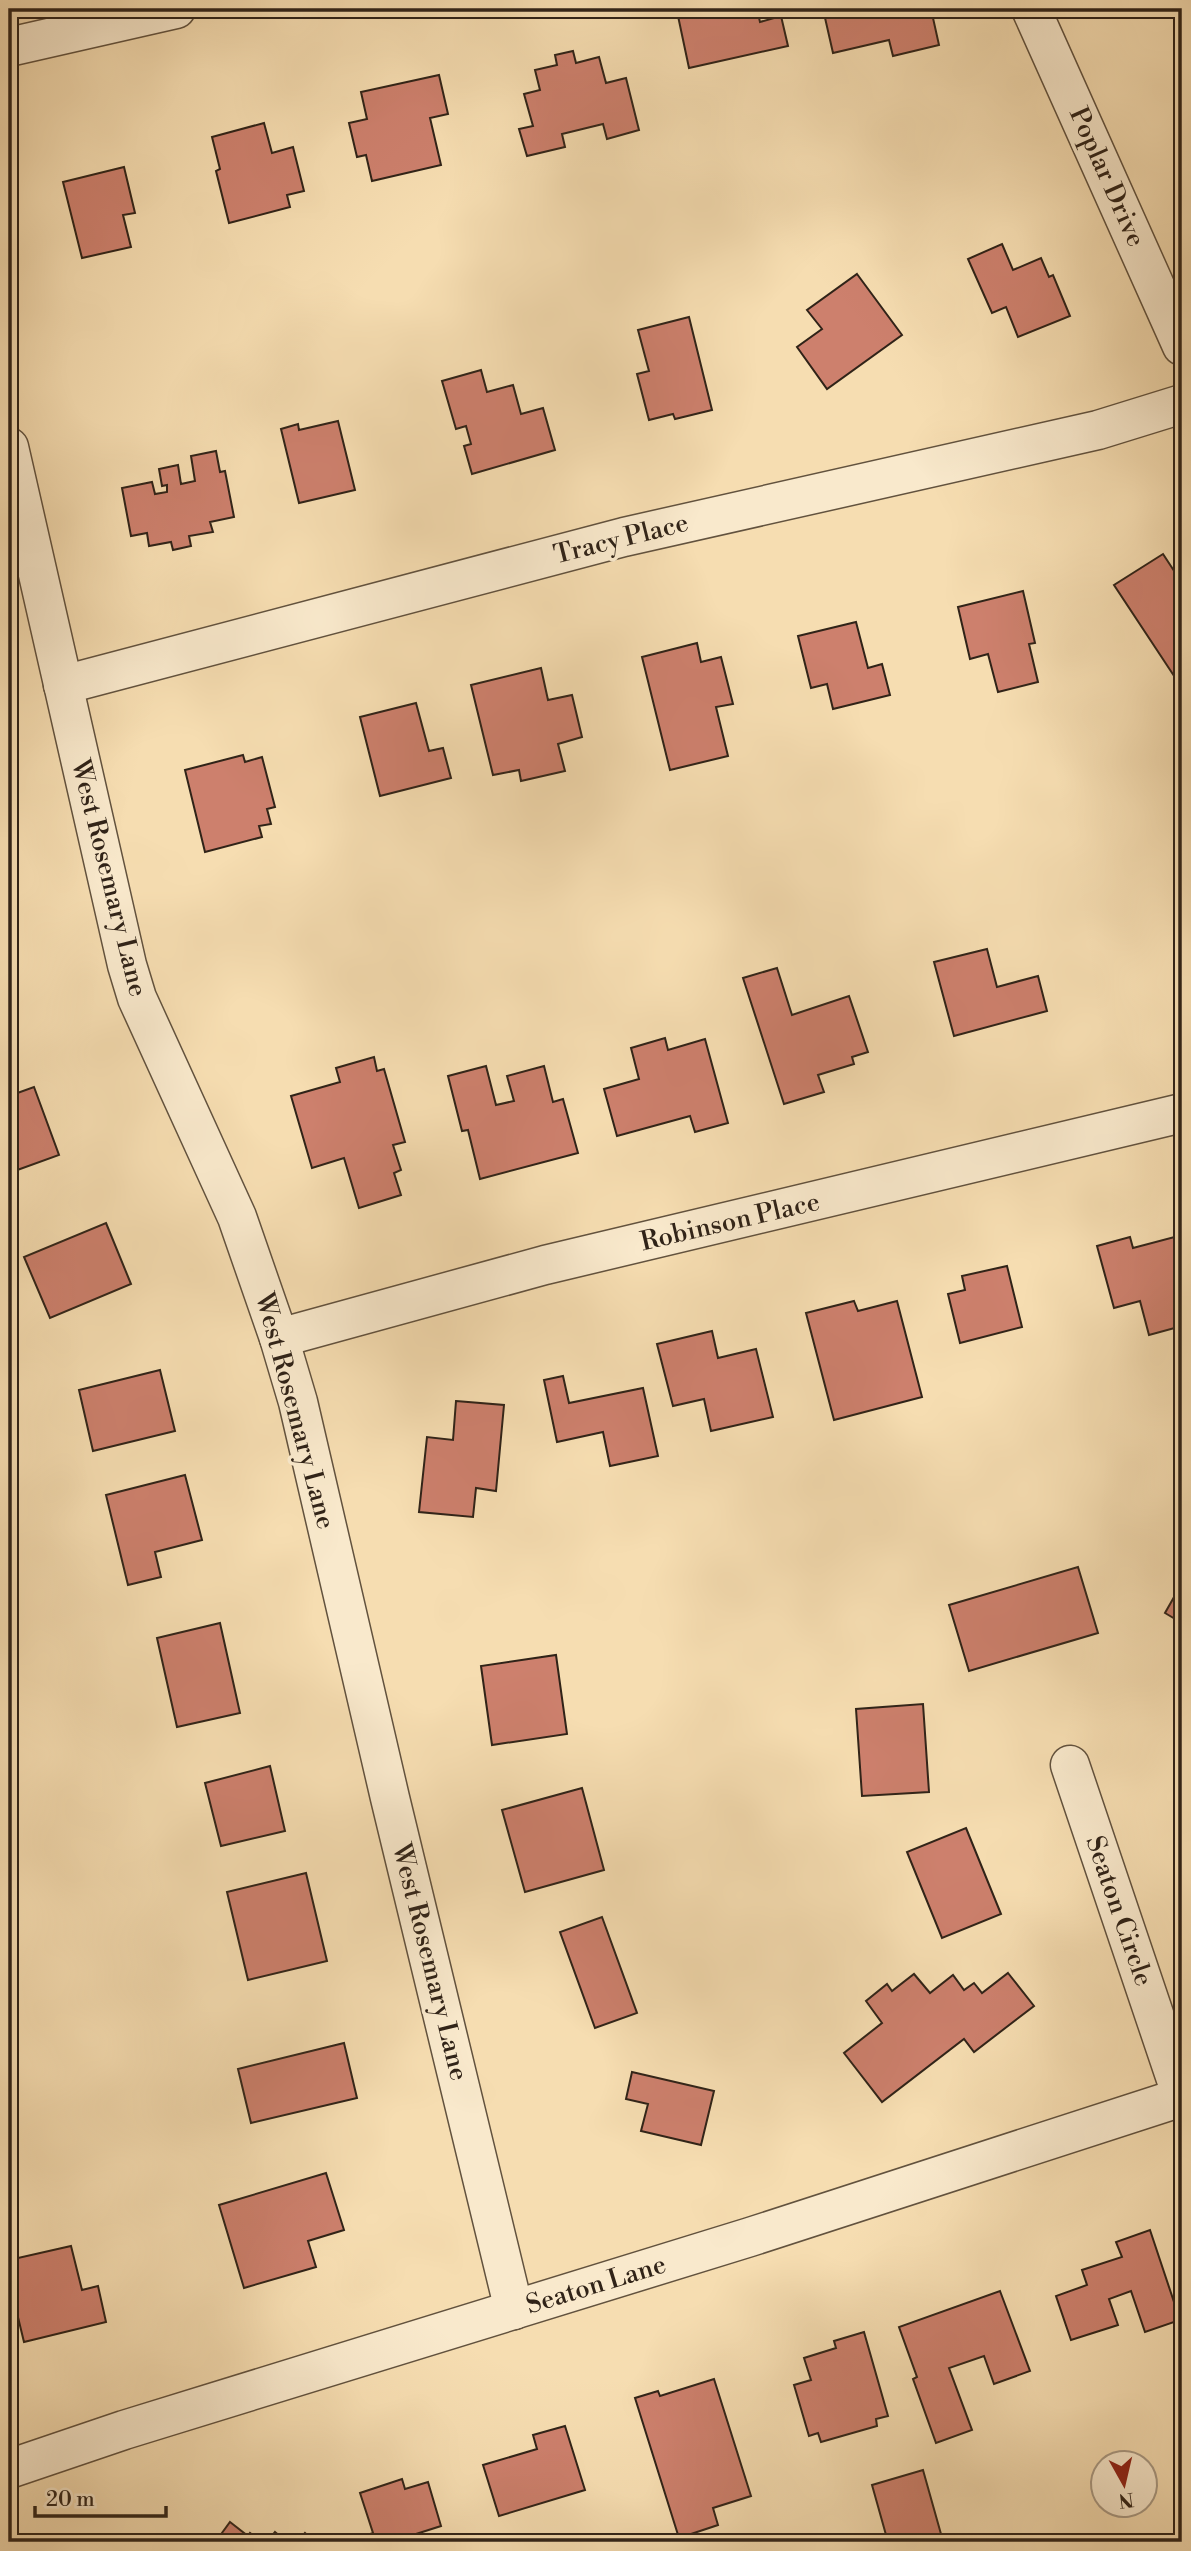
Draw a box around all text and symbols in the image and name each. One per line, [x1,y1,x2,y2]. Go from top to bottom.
street label: Poplar Drive [1062,102,1152,252]
street label: Tracy Place [550,507,692,571]
street label: West Rosemary Lane [64,755,154,1000]
street label: Robinson Place [637,1186,823,1258]
street label: West Rosemary Lane [248,1288,342,1533]
street label: Seaton Circle [1078,1832,1160,1990]
street label: West Rosemary Lane [385,1839,475,2084]
street label: Seaton Lane [522,2249,670,2321]
north arrow [1090,2450,1160,2520]
scale bar [35,2474,166,2518]
text: 20 m [46,2487,95,2513]
text: N [1117,2487,1135,2513]

